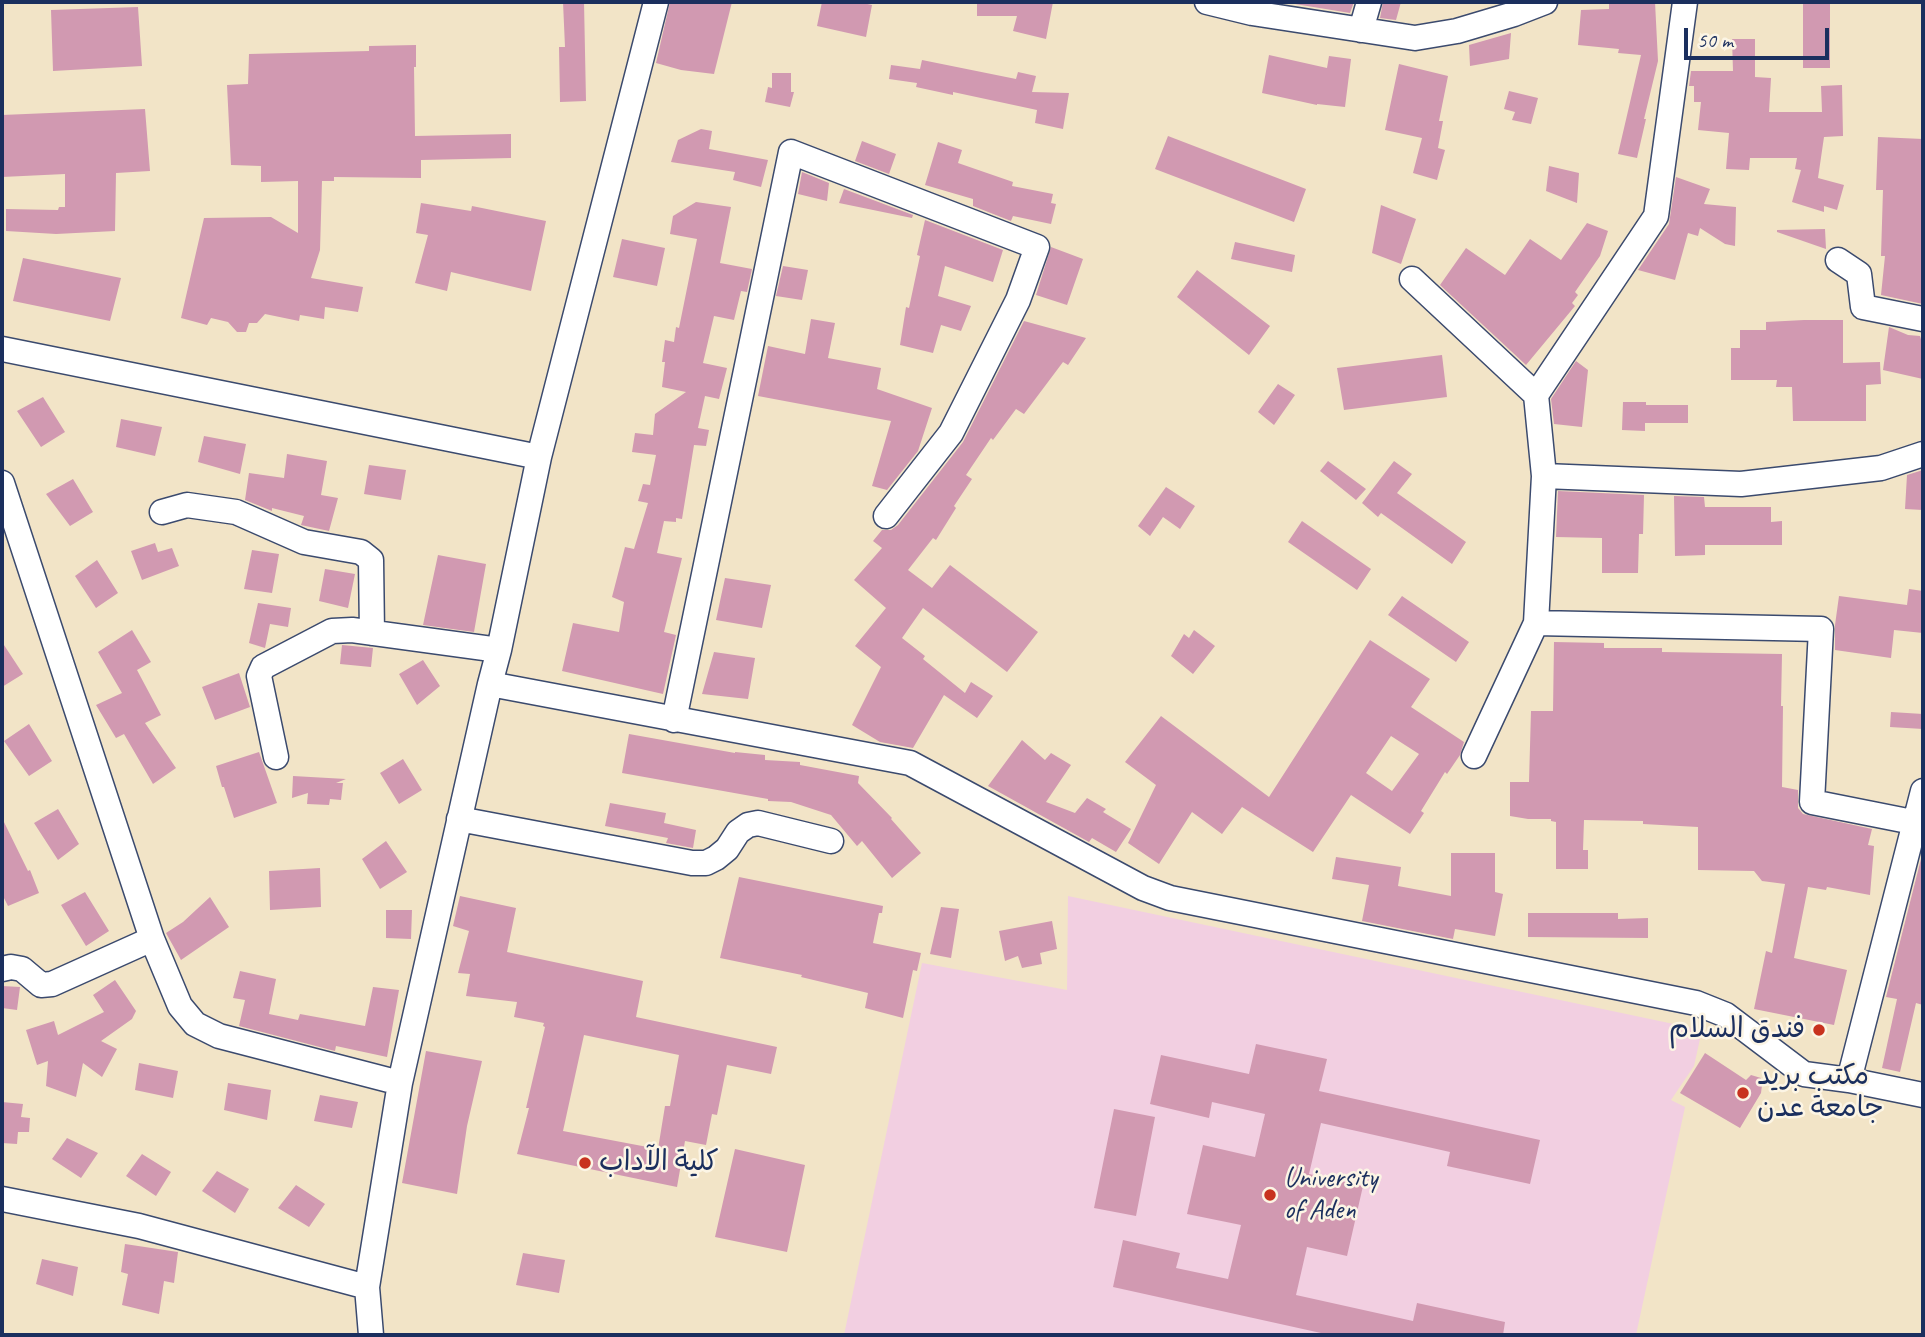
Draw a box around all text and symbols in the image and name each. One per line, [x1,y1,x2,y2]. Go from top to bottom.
scale bar [1687,14,1832,58]
text: 50 m [1697,27,1733,53]
place label: فندق السلام [1669,1013,1805,1047]
marker: فندق السلام [1811,1022,1827,1038]
place label: مكتب بريد جامعة عدن [1757,1060,1884,1126]
marker: مكتب بريد جامعة عدن [1735,1085,1751,1101]
place label: كلية الآداب [599,1146,719,1180]
marker: كلية الآداب [577,1155,593,1171]
place label: University of Aden [1284,1162,1377,1228]
marker: University of Aden [1262,1187,1278,1203]

